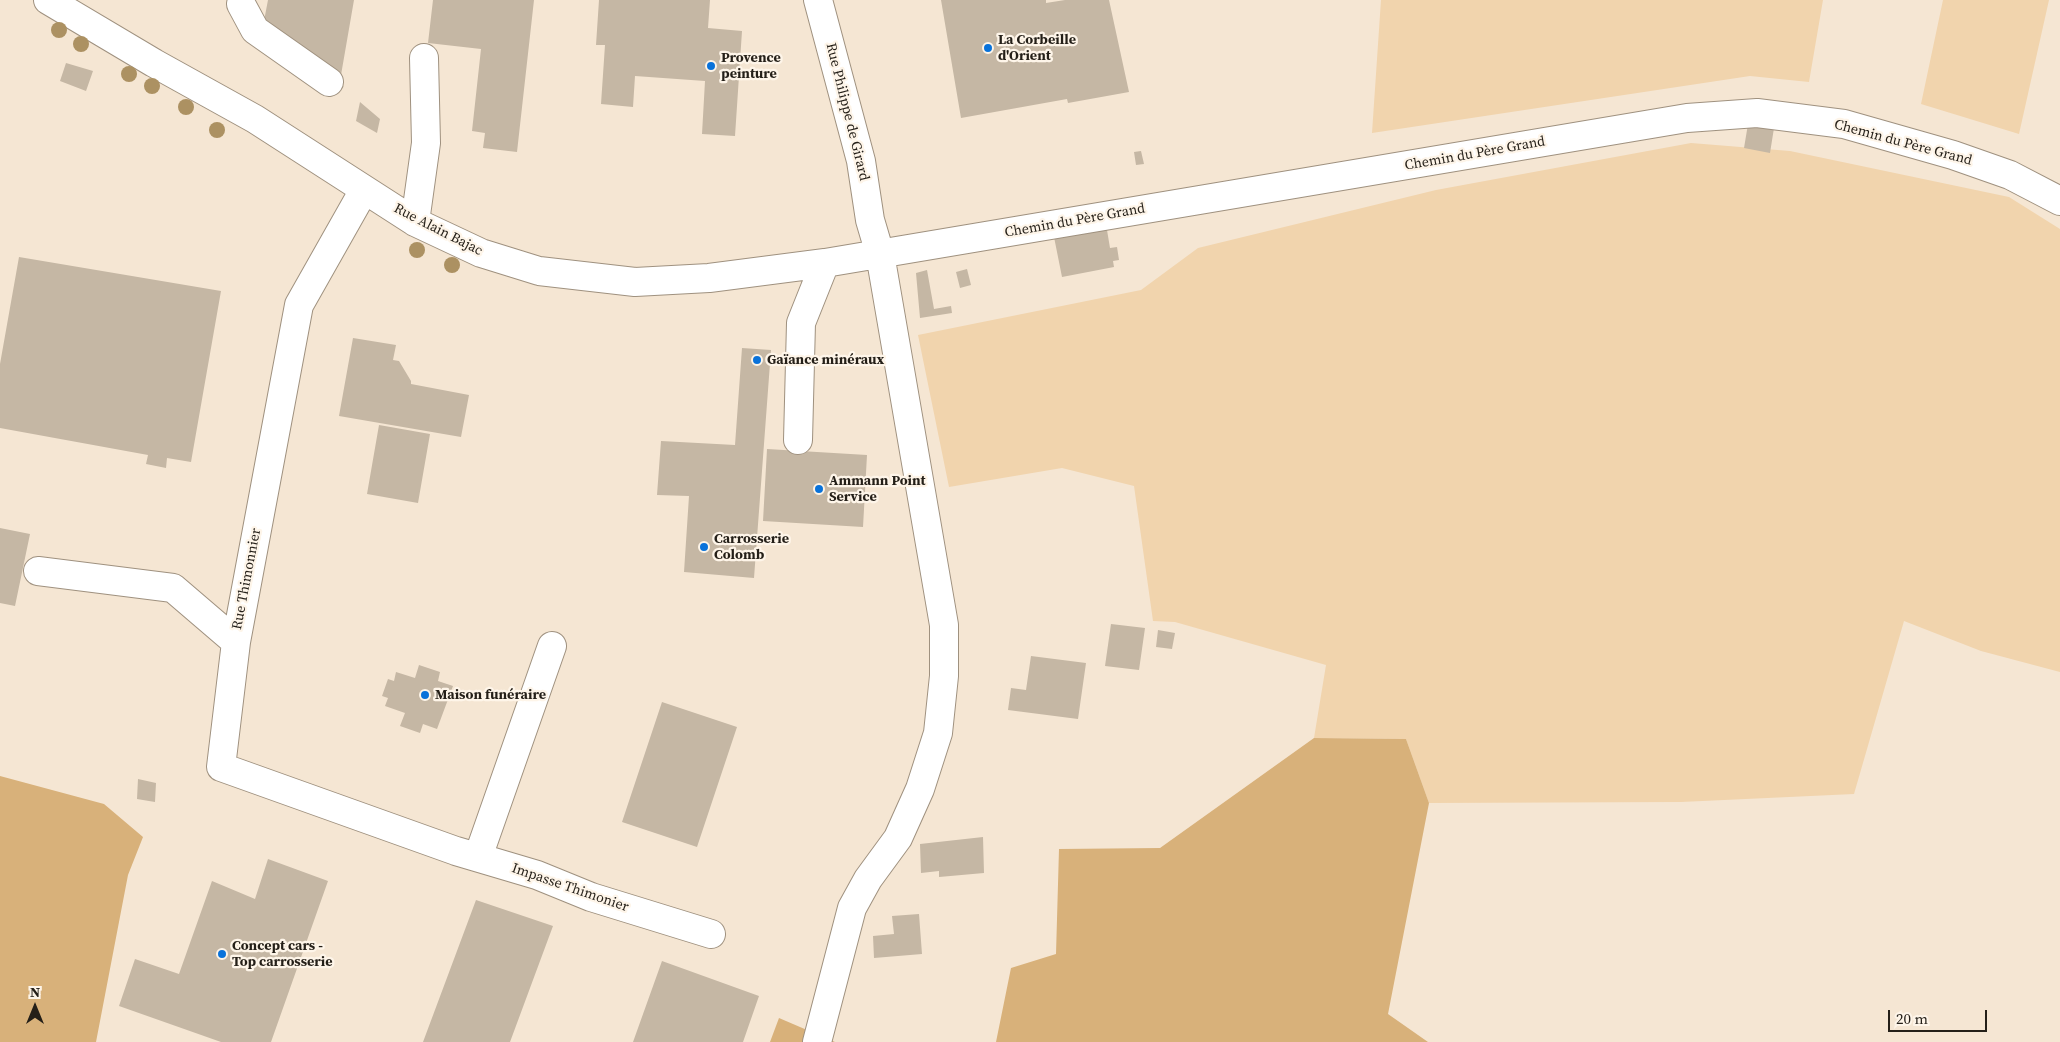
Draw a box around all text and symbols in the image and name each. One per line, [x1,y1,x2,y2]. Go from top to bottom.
place label: La Corbeille d'Orient [998,32,1076,64]
street label: Rue Philippe de Girard [822,41,872,183]
marker: La Corbeille d'Orient [982,42,994,54]
place label: Provence peinture [721,50,781,82]
marker: Provence peinture [705,60,717,72]
street label: Chemin du Père Grand [1832,116,1974,170]
street label: Chemin du Père Grand [1404,133,1546,175]
street label: Rue Alain Bajac [391,200,485,260]
street label: Chemin du Père Grand [1004,200,1146,242]
place label: Gaïance minéraux [767,352,884,368]
marker: Gaïance minéraux [751,354,763,366]
place label: Ammann Point Service [829,473,926,506]
marker: Ammann Point Service [813,483,825,495]
street label: Rue Thimonnier [229,527,265,631]
place label: Carrosserie Colomb [714,531,789,564]
marker: Carrosserie Colomb [698,541,710,553]
place label: Maison funéraire [435,687,546,703]
marker: Maison funéraire [419,689,431,701]
street label: Impasse Thimonier [509,860,631,916]
place label: Concept cars - Top carrosserie [232,938,333,970]
marker: Concept cars - Top carrosserie [216,948,228,960]
north arrow [10,982,60,1032]
text: N [30,982,40,1002]
scale bar [1890,1000,1989,1032]
text: 20 m [1896,1008,1928,1029]

